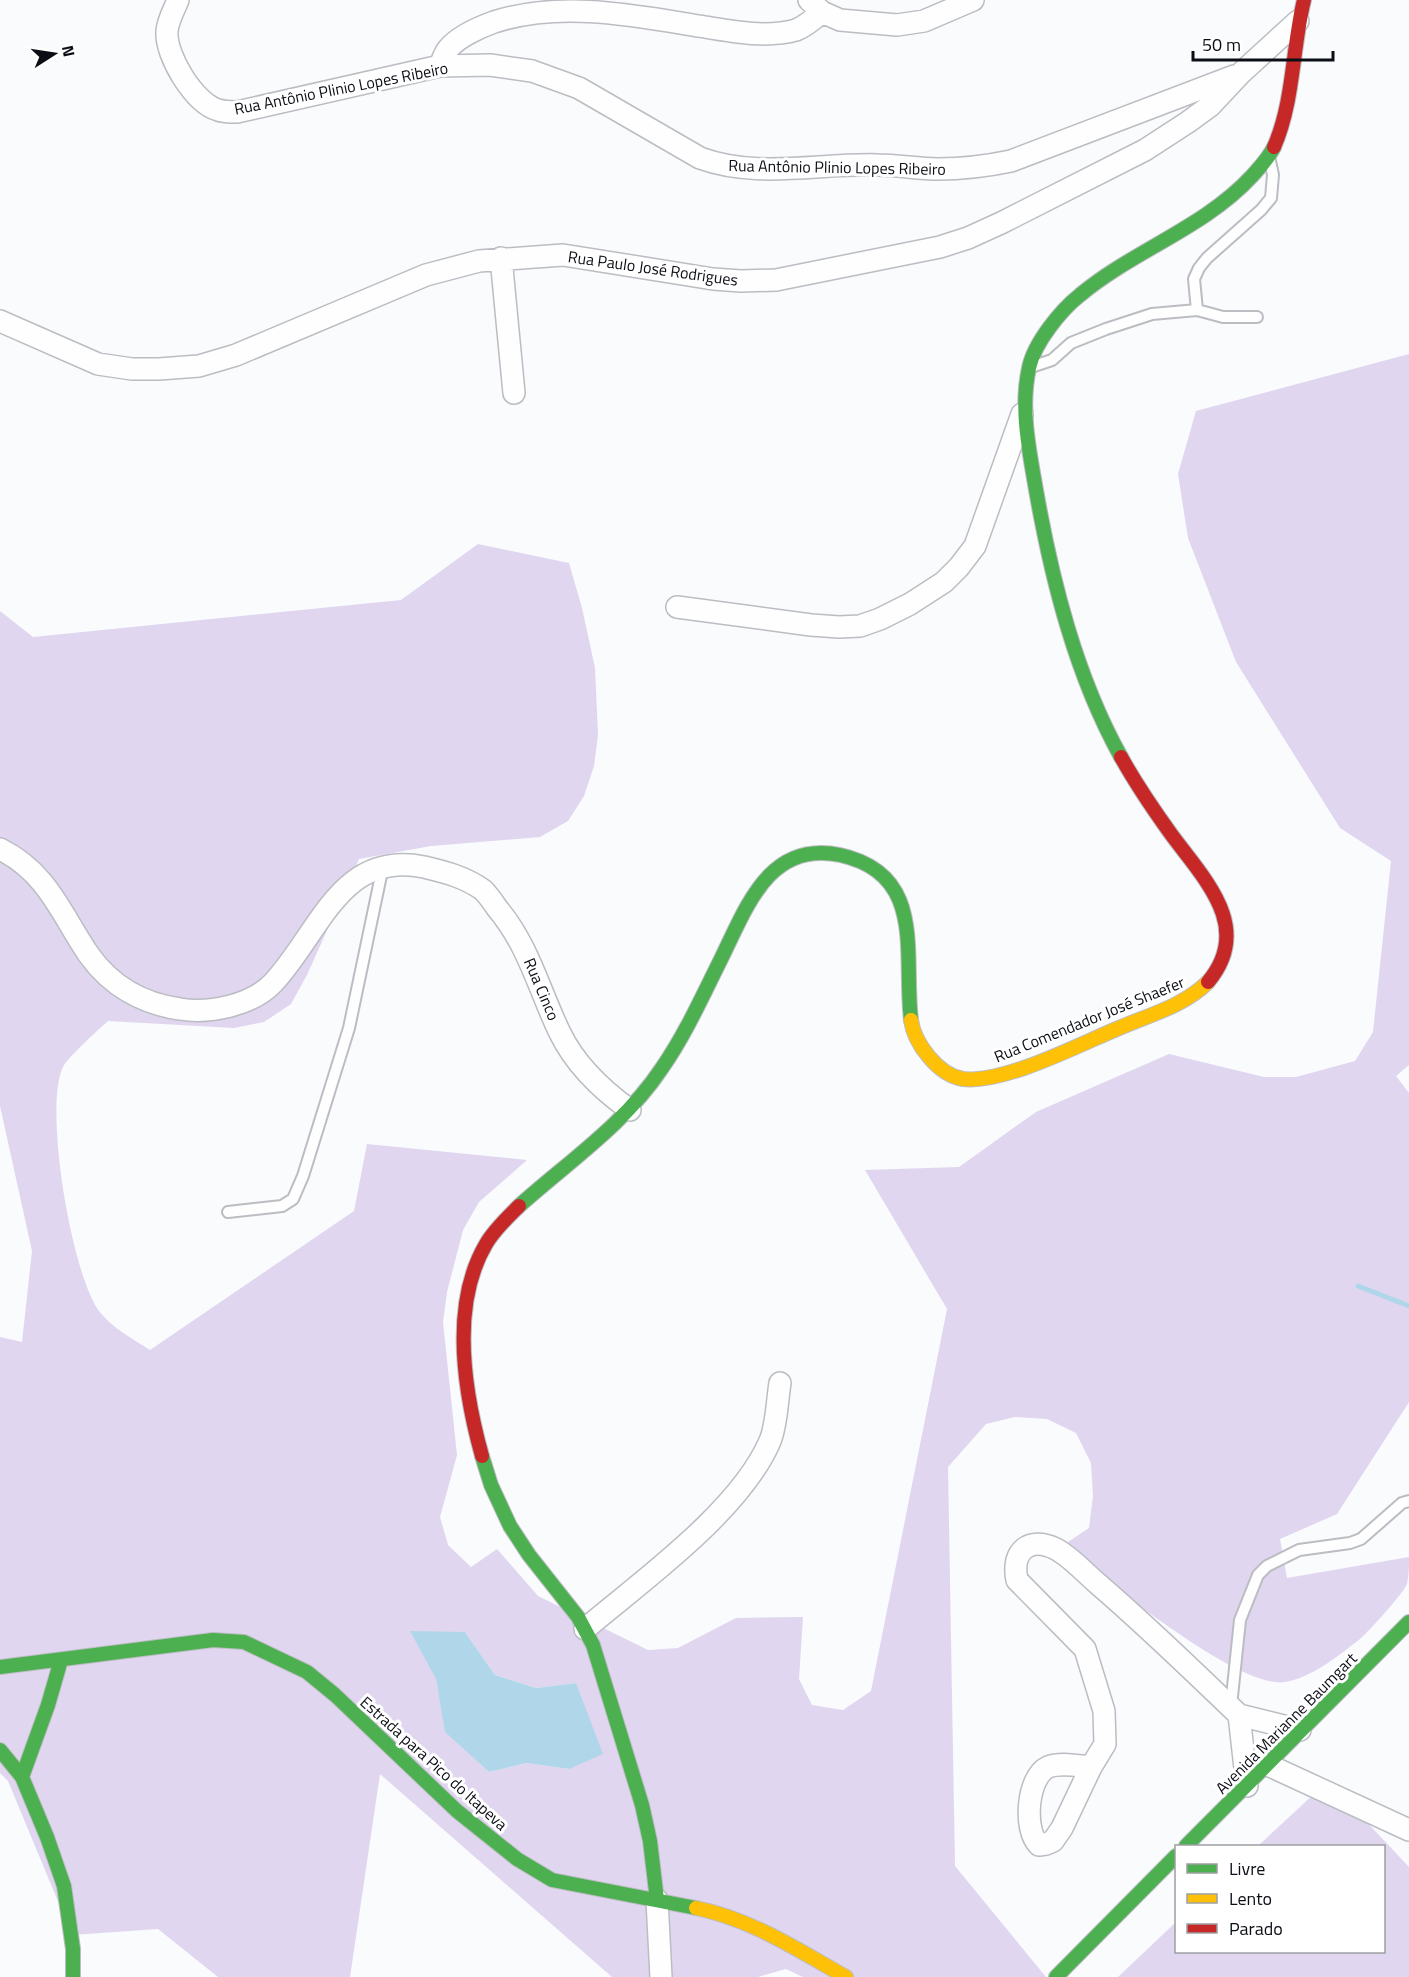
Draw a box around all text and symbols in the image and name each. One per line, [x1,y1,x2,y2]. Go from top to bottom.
north arrow [24,24,84,84]
scale bar [1193,24,1332,62]
text: 50 m [1202,31,1241,58]
text: N [56,43,82,59]
street label: Rua Antônio Plinio Lopes Ribeiro [232,55,450,121]
street label: Rua Antônio Plinio Lopes Ribeiro [728,153,946,181]
street label: Rua Paulo José Rodrigues [566,244,740,292]
street label: Rua Cinco [518,954,566,1024]
street label: Rua Comendador José Shaefer [990,970,1188,1068]
street label: Avenida Marianne Baumgart [1210,1647,1362,1799]
street label: Estrada para Pico do Itapeva [355,1690,513,1836]
legend [1175,1845,1385,1953]
text: Livre [1229,1855,1265,1882]
text: Lento [1229,1885,1272,1912]
text: Parado [1229,1915,1283,1942]

